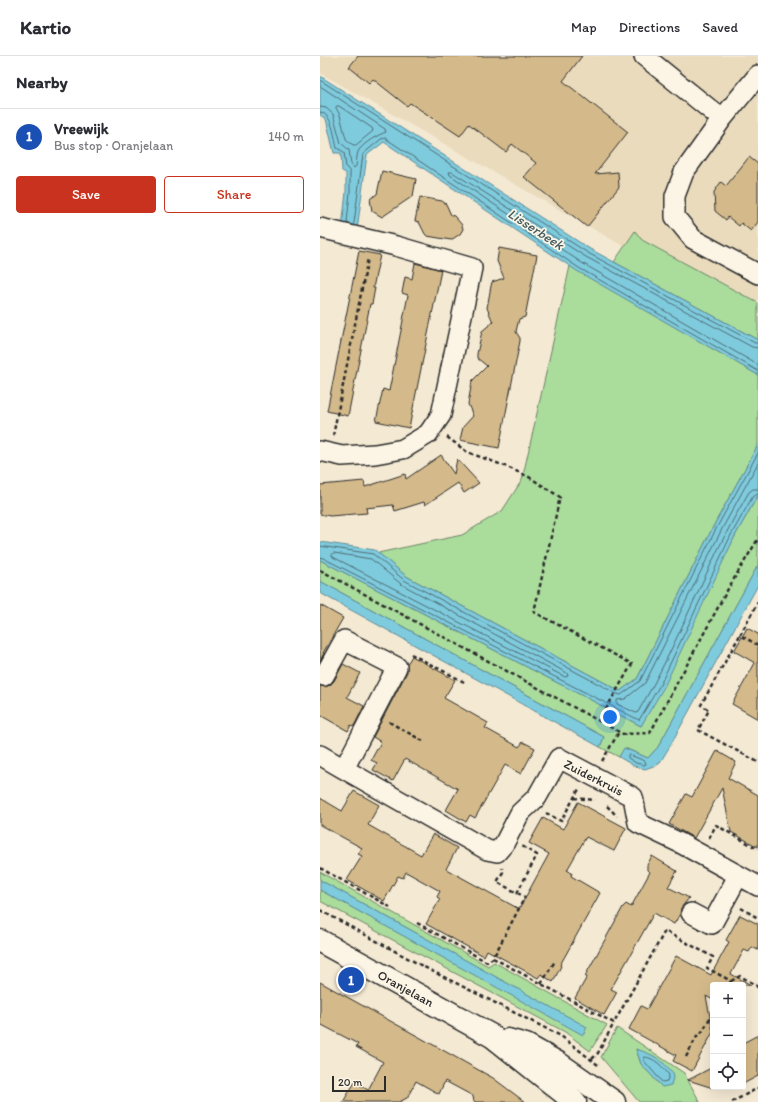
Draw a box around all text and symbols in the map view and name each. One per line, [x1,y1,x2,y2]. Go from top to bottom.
text: Kartio [20,16,71,39]
text: Map [571,19,597,36]
text: Directions [619,19,680,36]
text: Saved [702,19,738,36]
text: Nearby [16,72,68,92]
text: Vreewijk [54,120,109,138]
text: 1 [26,129,32,144]
text: 140 m [268,129,304,144]
text: Bus stop · Oranjelaan [54,138,173,153]
button: Save [16,176,156,213]
button: Share [164,176,304,213]
water label: Lisserbeek [505,205,568,254]
your location [600,707,620,727]
street label: Zuiderkruis [562,756,626,799]
pin: 1 [338,965,364,995]
street label: Oranjelaan [375,967,436,1010]
map controls [710,982,746,1090]
button: + [710,982,746,1018]
button: − [710,1018,746,1054]
button: locate [710,1054,746,1090]
scale bar [332,1074,386,1093]
text: 20 m [338,1076,362,1089]

